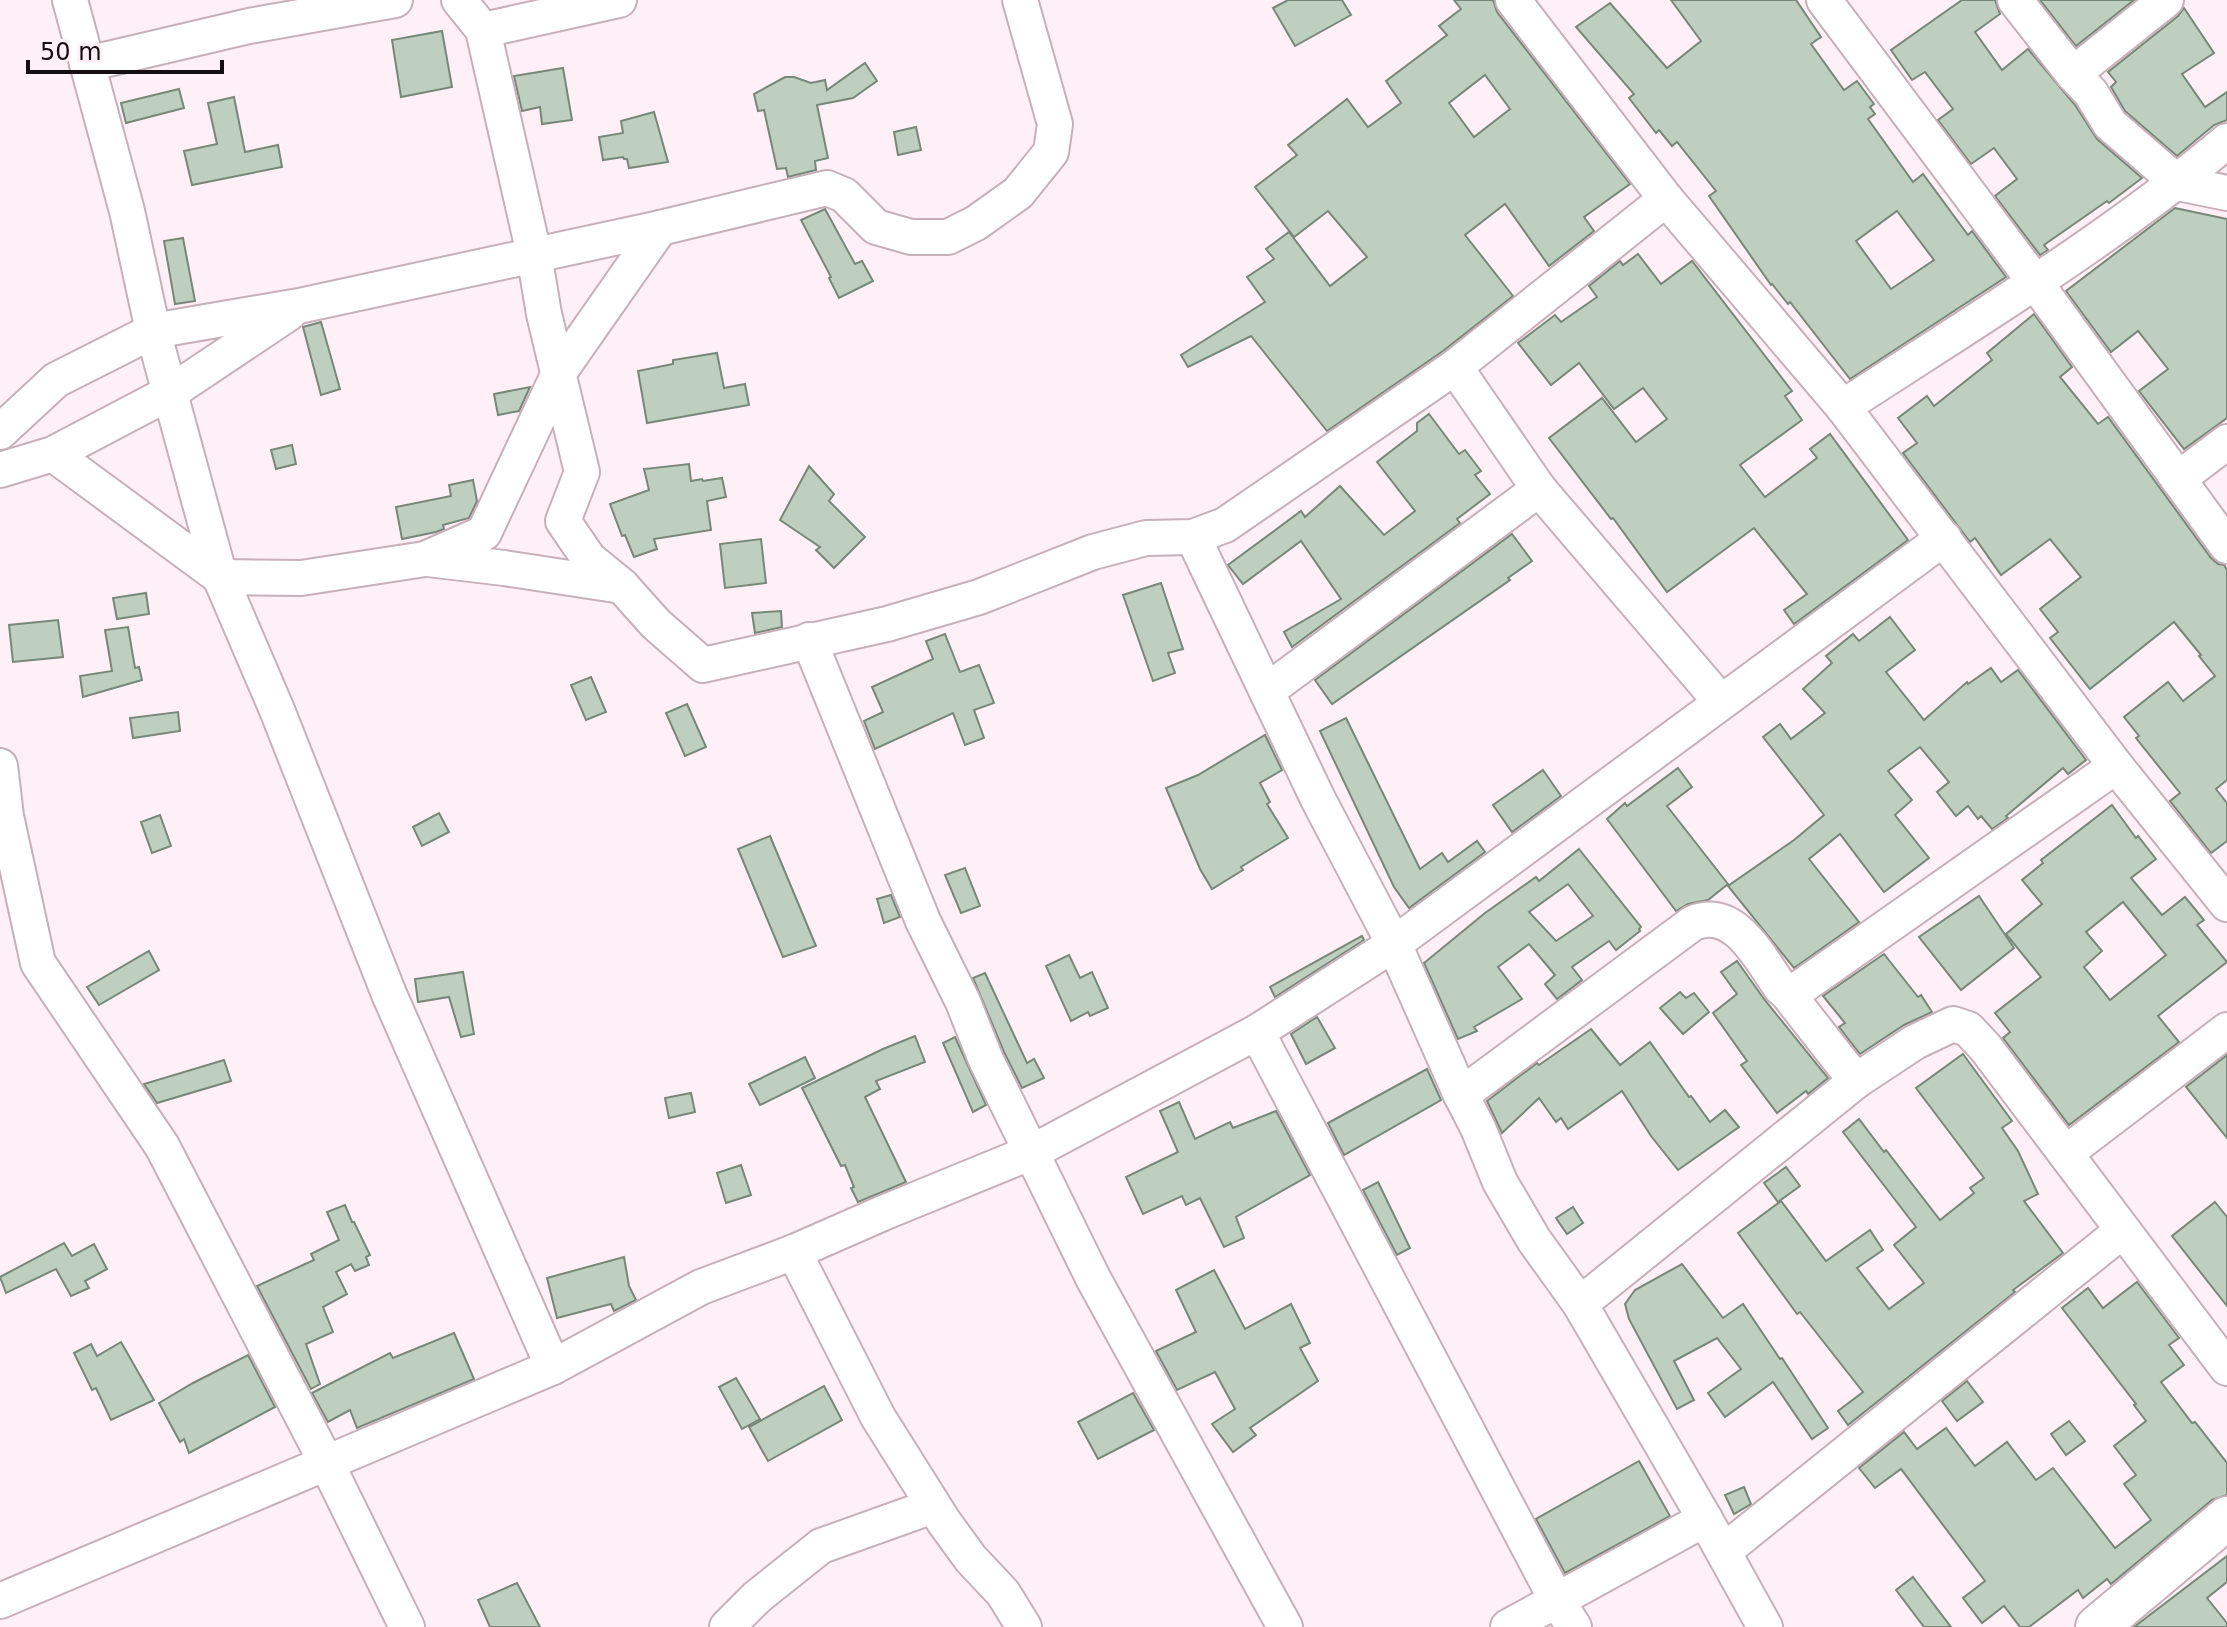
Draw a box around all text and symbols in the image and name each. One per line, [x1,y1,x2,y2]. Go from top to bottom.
scale bar [28,24,222,74]
text: 50 m [40,38,102,66]

